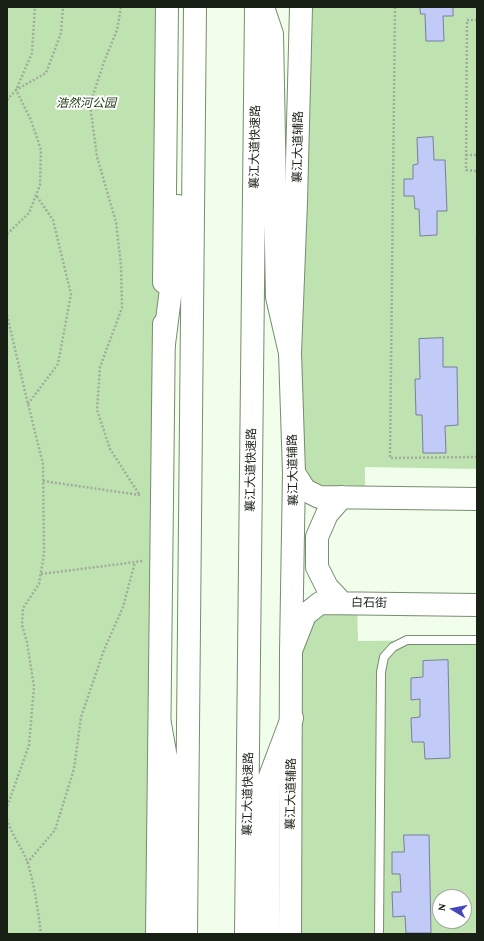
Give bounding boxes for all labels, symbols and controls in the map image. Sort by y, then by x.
park label: 浩然河公园 [56,96,116,110]
street label: 襄江大道快速路 [247,105,263,189]
street label: 襄江大道辅路 [290,111,306,183]
street label: 襄江大道快速路 [243,428,259,512]
street label: 襄江大道辅路 [285,434,301,506]
street label: 白石街 [351,595,387,611]
street label: 襄江大道快速路 [240,752,256,836]
street label: 襄江大道辅路 [283,758,299,830]
north arrow [432,889,472,929]
text: N [435,902,448,912]

